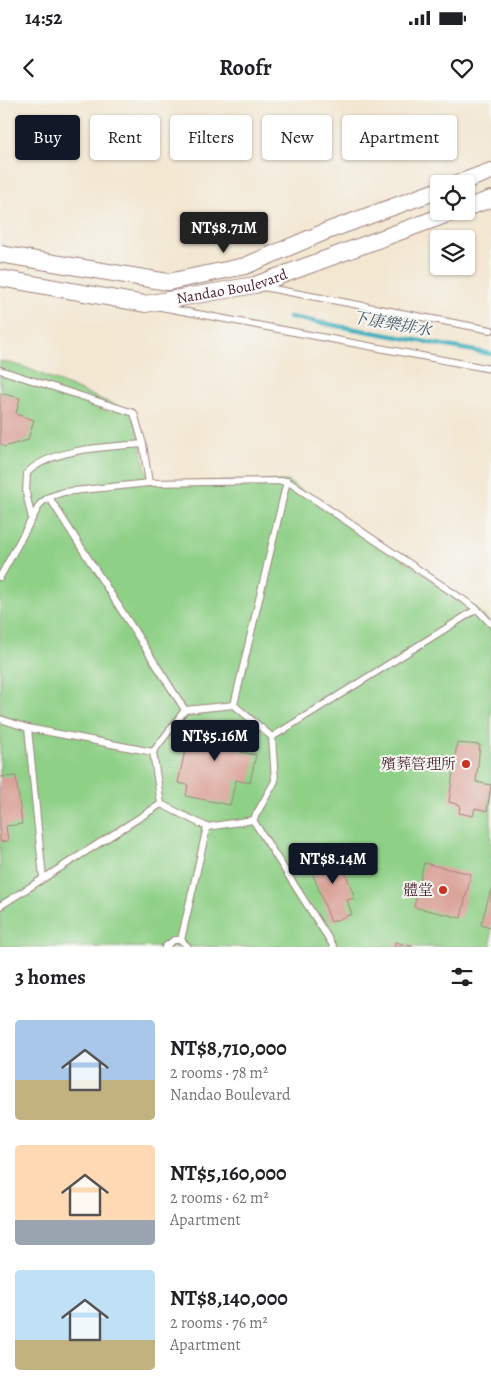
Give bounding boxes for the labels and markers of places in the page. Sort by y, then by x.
pin: NT$8.71M [172,212,276,254]
pin: NT$5.16M [163,720,267,762]
place label: 殯葬管理所 [381,754,456,774]
marker: 殯葬管理所 [460,758,472,770]
pin: NT$8.14M [281,842,385,885]
place label: 體堂 [403,880,433,900]
marker: 體堂 [437,884,449,896]

